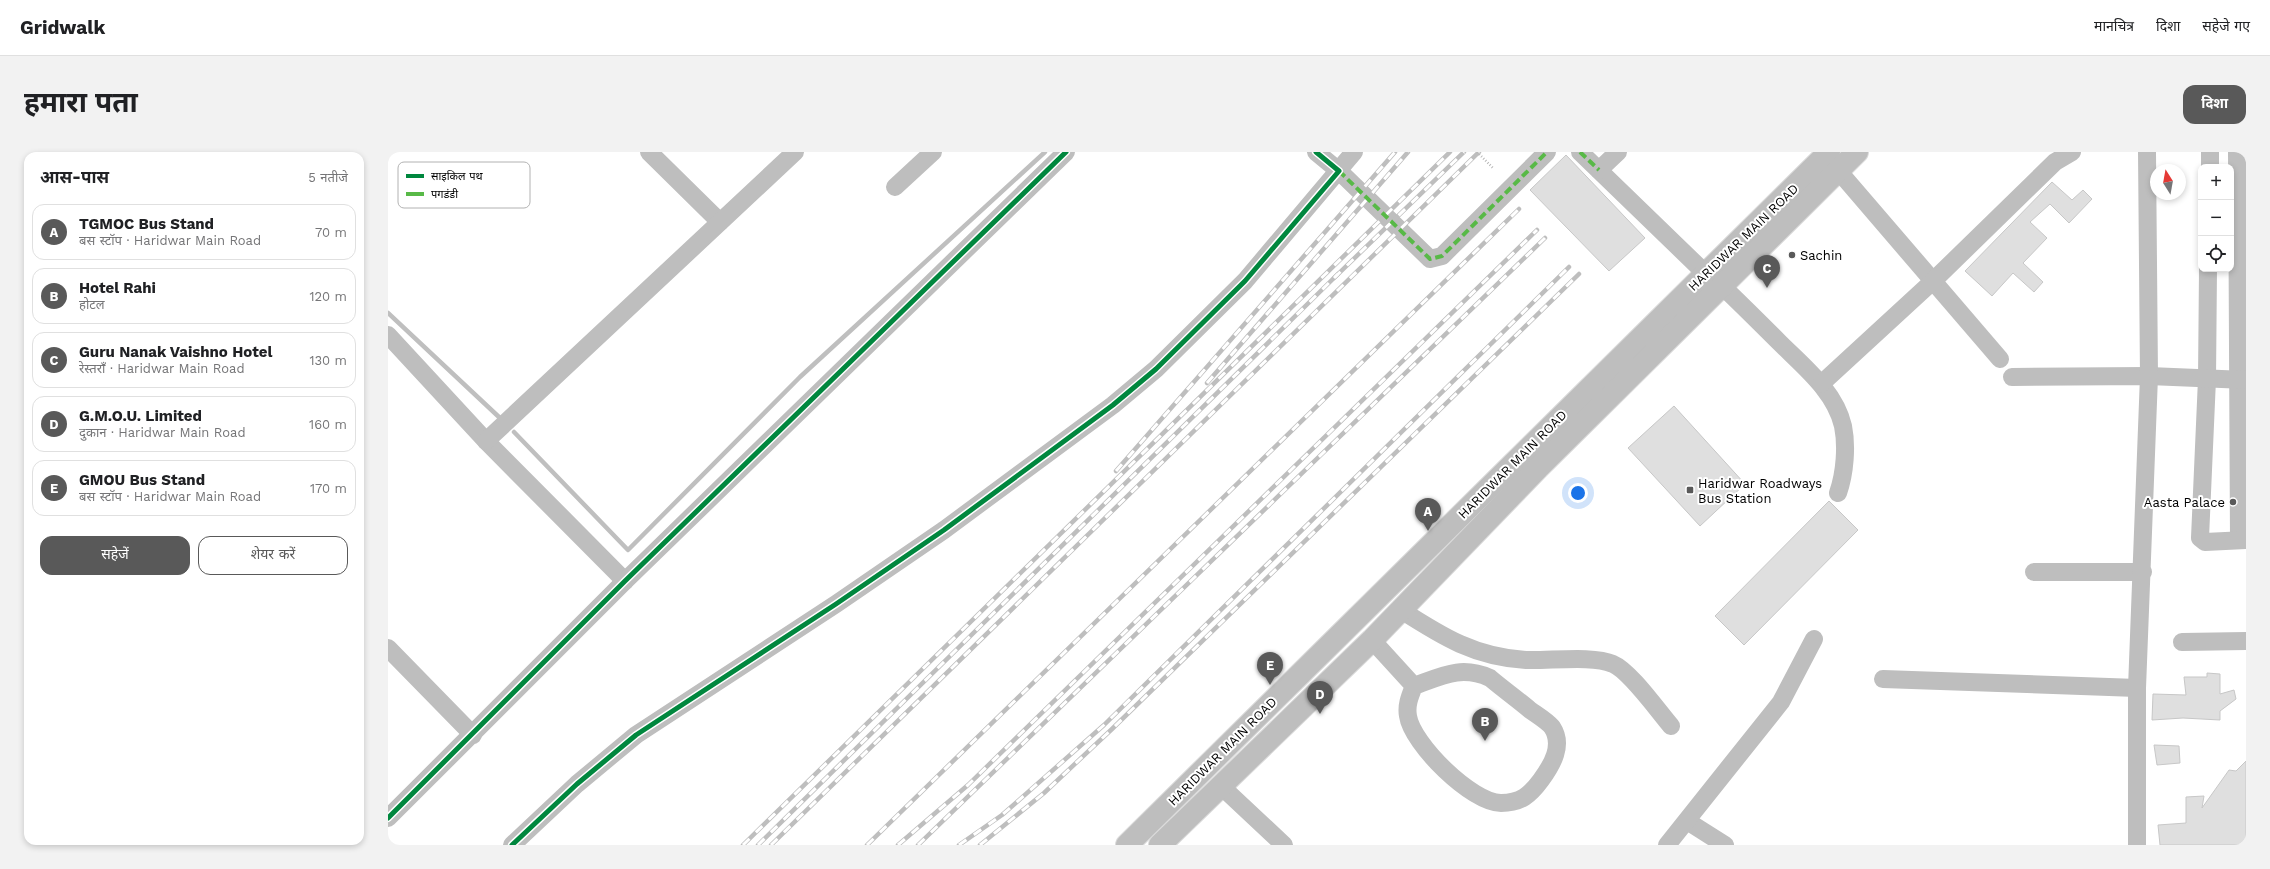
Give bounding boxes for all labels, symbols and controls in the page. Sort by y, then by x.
text: Gridwalk [20,16,105,39]
text: मानचित्र [2094,18,2134,34]
text: दिशा [2156,18,2180,34]
text: सहेजे गए [2202,18,2250,34]
button: दिशा [2183,85,2246,124]
text: हमारा पता [24,86,138,119]
legend [398,162,530,208]
north arrow [2150,164,2186,200]
map controls [2198,164,2234,272]
button: + [2198,164,2234,200]
text: आस-पास [40,167,109,187]
text: 5 नतीजे [308,170,348,185]
text: साइकिल पथ [431,170,483,183]
street label: HARIDWAR MAIN ROAD [1685,181,1801,294]
text: पगडंडी [431,188,458,201]
button: − [2198,200,2234,236]
text: TGMOC Bus Stand [79,215,214,233]
text: A [50,225,58,240]
text: 70 m [315,225,347,240]
text: बस स्टॉप · Haridwar Main Road [79,233,261,248]
button: locate [2198,236,2234,272]
place label: Sachin [1800,248,1842,263]
marker: Sachin [1787,250,1797,260]
pin: C [1754,255,1780,288]
text: Hotel Rahi [79,279,156,297]
text: B [50,289,58,304]
text: 120 m [309,289,347,304]
text: होटल [79,297,105,312]
text: Guru Nanak Vaishno Hotel [79,343,272,361]
text: C [50,353,58,368]
text: 130 m [309,353,347,368]
text: रेस्तराँ · Haridwar Main Road [79,361,245,376]
text: G.M.O.U. Limited [79,407,202,425]
street label: HARIDWAR MAIN ROAD [1455,407,1570,522]
text: D [49,417,59,432]
text: 160 m [309,417,347,432]
text: दुकान · Haridwar Main Road [79,425,246,440]
text: GMOU Bus Stand [79,471,205,489]
place label: Haridwar Roadways Bus Station [1698,476,1822,506]
text: E [50,481,58,496]
text: 170 m [310,481,347,496]
your location [1568,483,1588,503]
marker: Haridwar Roadways Bus Station [1685,485,1695,495]
text: बस स्टॉप · Haridwar Main Road [79,489,261,504]
place label: Aasta Palace [2144,495,2225,510]
marker: Aasta Palace [2228,497,2238,507]
pin: A [1415,498,1441,531]
button: सहेजें [40,536,190,575]
button: शेयर करें [198,536,348,575]
pin: E [1257,652,1283,685]
pin: D [1307,681,1333,714]
street label: HARIDWAR MAIN ROAD [1165,694,1280,809]
pin: B [1472,708,1498,741]

